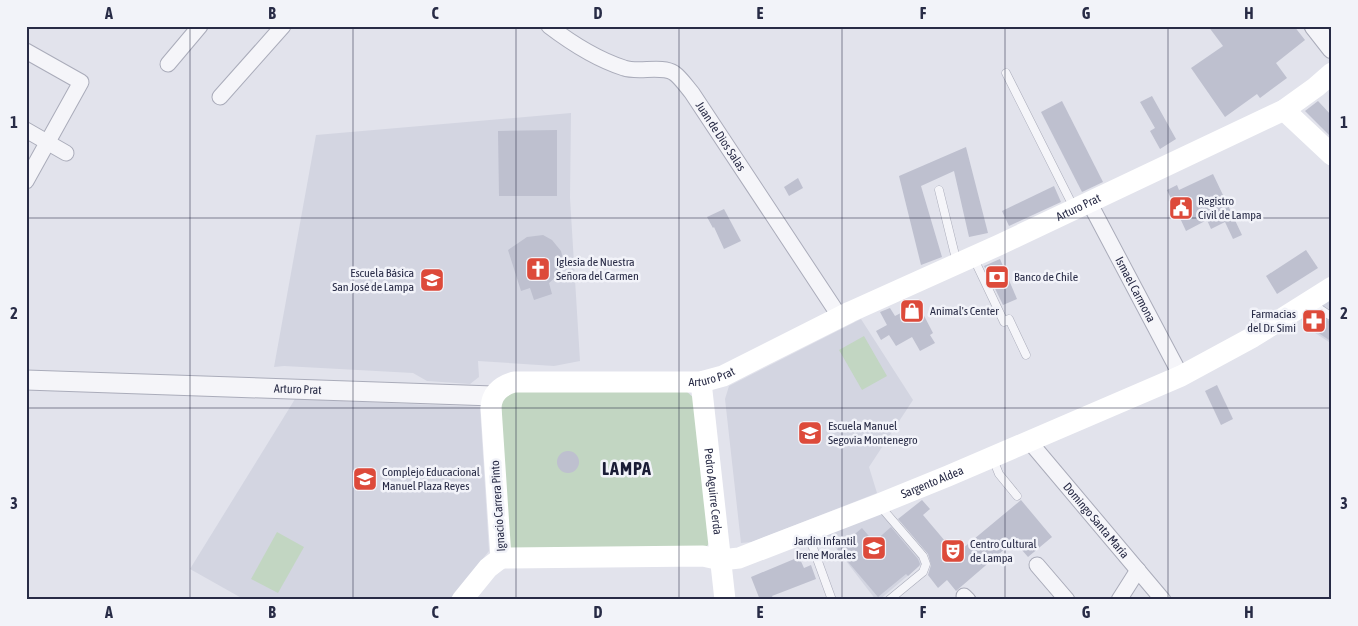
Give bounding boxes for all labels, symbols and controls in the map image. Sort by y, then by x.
text: A [104,4,113,22]
text: B [268,4,276,22]
text: C [431,4,439,22]
text: D [594,4,603,22]
text: E [757,4,764,22]
text: F [920,4,927,22]
text: G [1082,4,1091,22]
text: H [1244,4,1254,22]
street label: Juan de Dios Salas [693,99,749,174]
text: 1 [10,113,18,131]
text: 1 [1340,113,1348,131]
street label: Arturo Prat [1054,191,1103,224]
place label: Registro Civil de Lampa [1198,194,1262,222]
public building icon: Registro Civil de Lampa [1168,195,1194,221]
street label: Ismael Carmona [1112,254,1158,325]
place label: Iglesia de Nuestra Señora del Carmen [556,255,639,283]
church icon: Iglesia de Nuestra Señora del Carmen [525,256,551,282]
bank icon: Banco de Chile [984,264,1010,290]
place label: Escuela Básica San José de Lampa [332,266,414,294]
school or university icon: Escuela Básica San José de Lampa [419,267,445,293]
place label: Banco de Chile [1014,270,1078,284]
shop icon: Animal's Center [899,298,925,324]
text: 2 [10,304,18,322]
place label: Animal's Center [930,304,999,318]
text: 2 [1340,304,1348,322]
place label: Farmacias del Dr. Simi [1247,307,1296,335]
pharmacy icon: Farmacias del Dr. Simi [1301,308,1327,334]
street label: Arturo Prat [688,364,738,389]
street label: Arturo Prat [274,382,322,397]
place label: Escuela Manuel Segovia Montenegro [828,419,918,447]
school or university icon: Escuela Manuel Segovia Montenegro [797,420,823,446]
street label: Pedro Aguirre Cerda [701,447,725,535]
district label: LAMPA [602,458,652,479]
street label: Ignacio Carrera Pinto [488,460,508,552]
street label: Sargento Aldea [899,463,966,501]
place label: Complejo Educacional Manuel Plaza Reyes [382,465,481,493]
school or university icon: Complejo Educacional Manuel Plaza Reyes [352,466,378,492]
street label: Domingo Santa María [1060,480,1132,561]
text: 3 [10,494,18,512]
text: 3 [1340,494,1348,512]
place label: Jardín Infantil Irene Morales [794,534,857,562]
school or university icon: Jardín Infantil Irene Morales [861,535,887,561]
place label: Centro Cultural de Lampa [970,537,1037,565]
theatre icon: Centro Cultural de Lampa [940,538,966,564]
text: A [104,603,113,621]
text: B [268,603,276,621]
text: C [431,603,439,621]
text: D [594,603,603,621]
text: E [757,603,764,621]
text: F [920,603,927,621]
text: G [1082,603,1091,621]
text: H [1244,603,1254,621]

